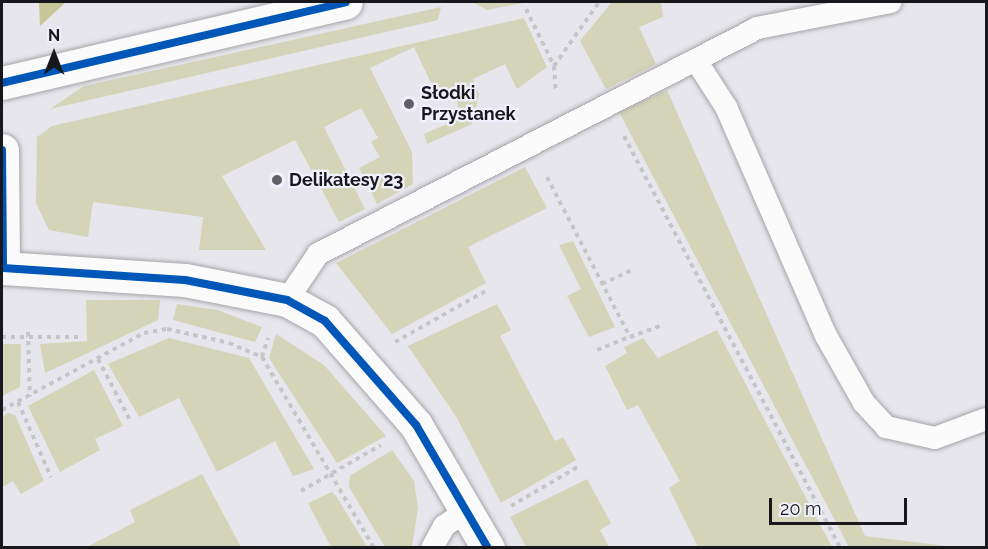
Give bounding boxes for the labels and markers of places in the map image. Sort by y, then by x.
place label: Słodki Przystanek [421,83,516,125]
marker: Słodki Przystanek [402,97,416,111]
place label: Delikatesy 23 [289,169,404,191]
marker: Delikatesy 23 [270,173,284,187]

